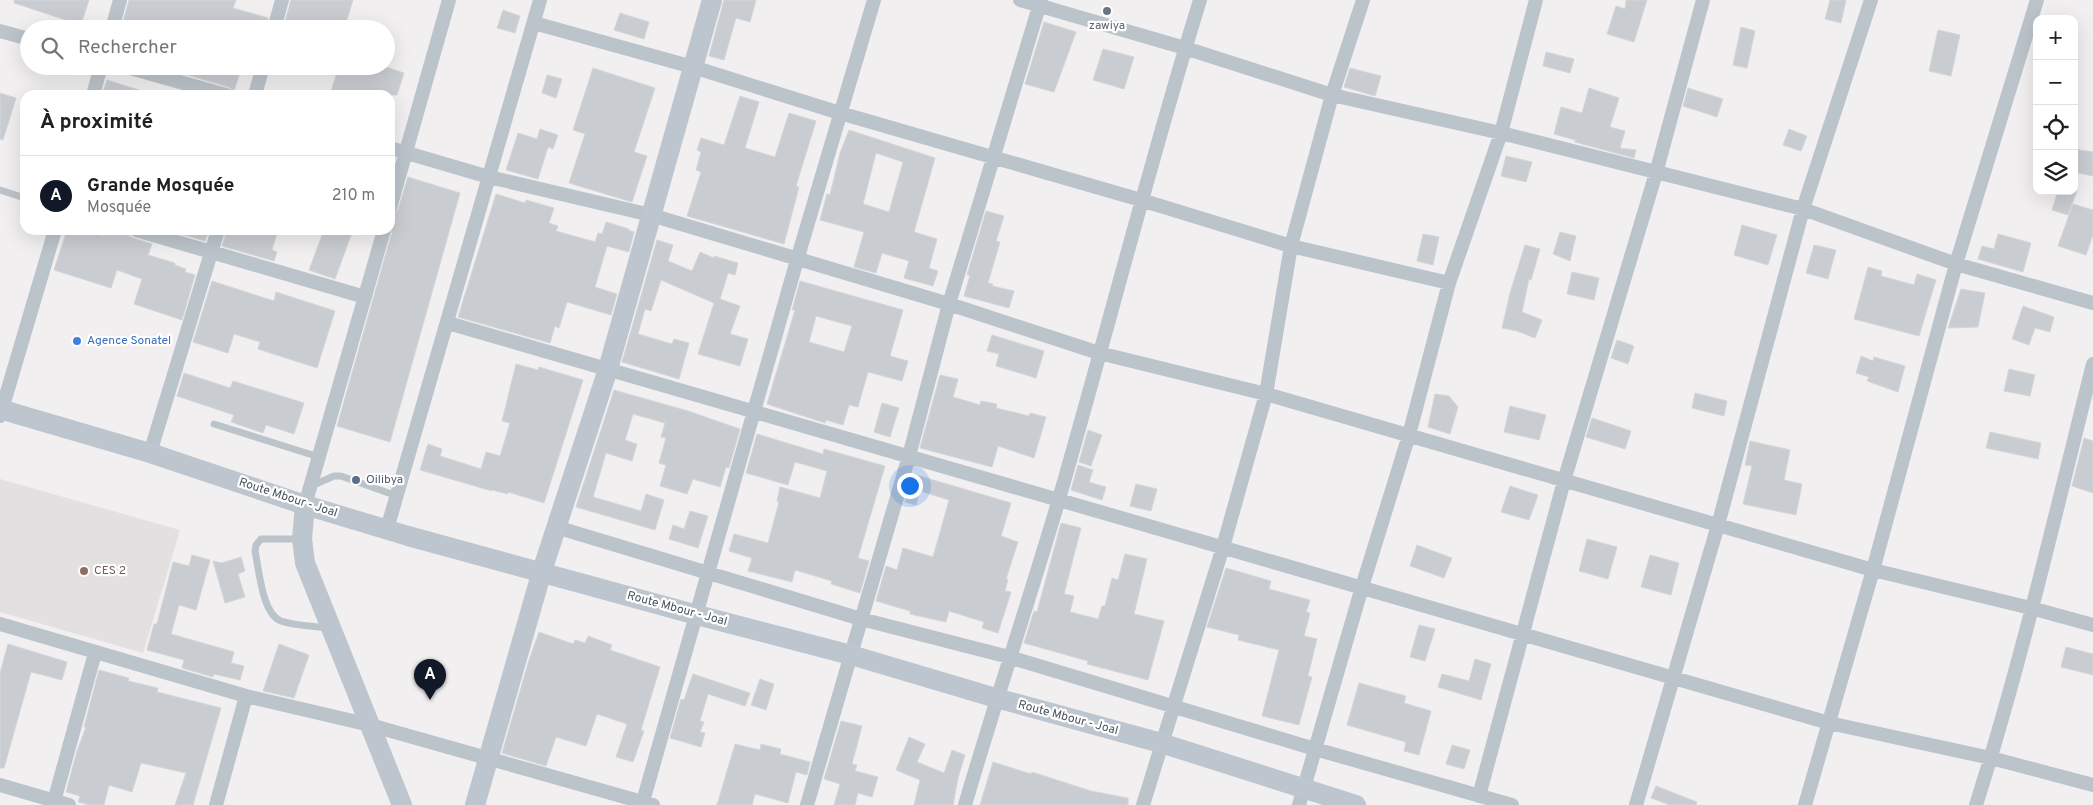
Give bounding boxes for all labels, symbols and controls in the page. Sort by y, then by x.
marker: zawiya [1101,5,1113,17]
map controls [2033,15,2078,195]
button: + [2033,15,2078,60]
place label: zawiya [1089,18,1125,34]
search box [20,20,395,75]
icon: search [38,34,66,62]
text: Rechercher [78,36,177,60]
button: − [2033,60,2078,105]
button: locate [2033,105,2078,150]
text: À proximité [40,109,153,136]
button: layers [2033,150,2078,195]
text: Grande Mosquée [87,174,234,198]
text: A [50,186,62,206]
text: 210 m [332,186,375,206]
text: Mosquée [87,198,151,218]
place label: Agence Sonatel [87,333,171,349]
marker: Agence Sonatel [71,335,83,347]
place label: Oilibya [366,472,403,488]
your location [897,473,923,499]
street label: Route Mbour - Joal [237,474,339,522]
marker: Oilibya [350,474,362,486]
place label: CES 2 [94,563,126,579]
marker: CES 2 [78,565,90,577]
street label: Route Mbour - Joal [625,588,729,630]
pin: A [414,659,446,700]
street label: Route Mbour - Joal [1016,697,1120,739]

